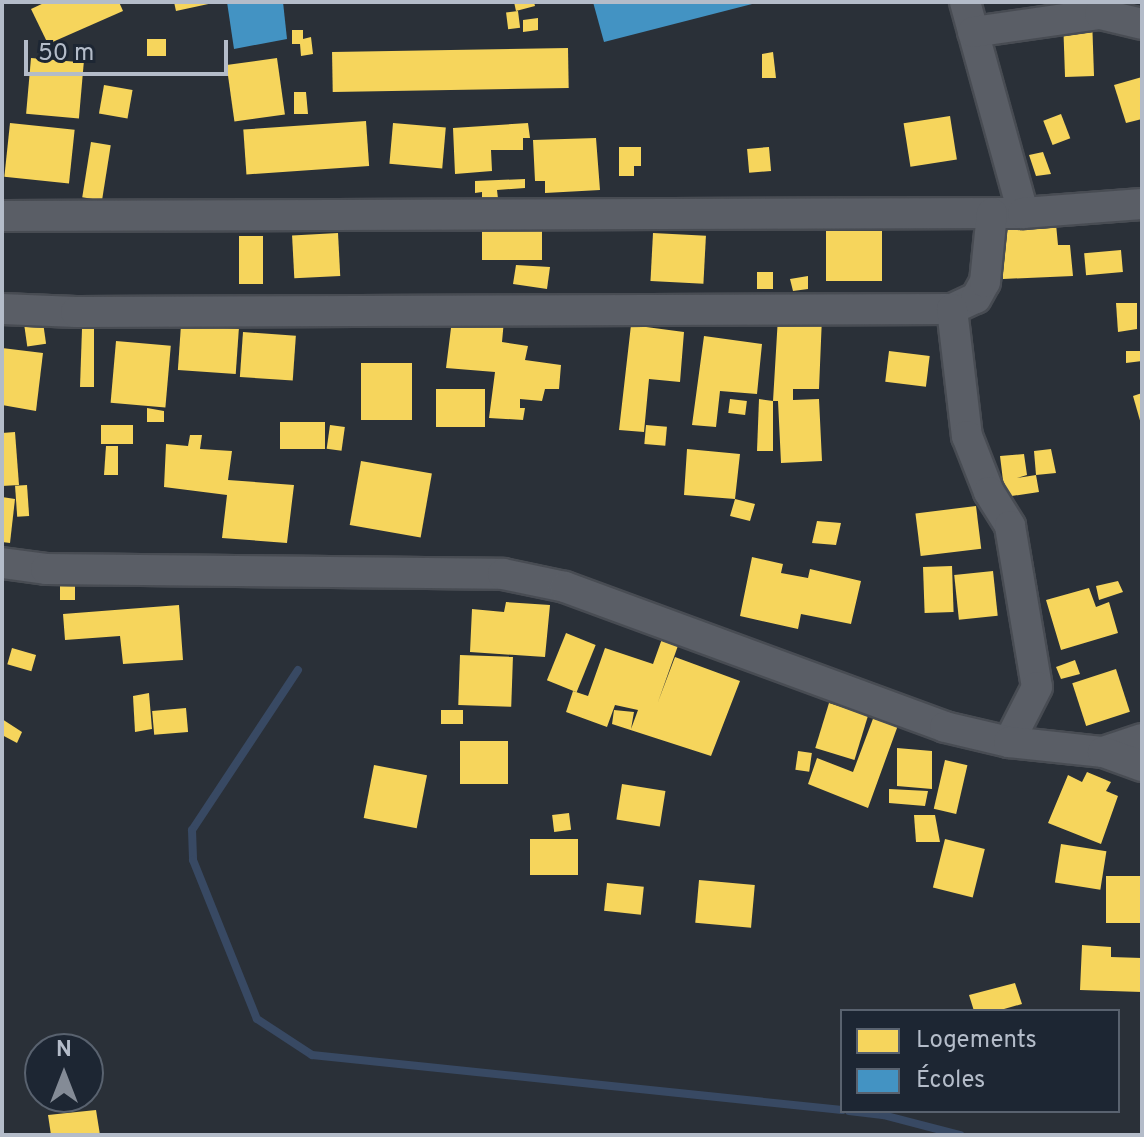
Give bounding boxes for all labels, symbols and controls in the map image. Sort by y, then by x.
scale bar [28,24,232,74]
text: 50 m [38,39,94,69]
legend [840,1009,1120,1113]
text: Logements [916,1026,1037,1056]
north arrow [24,1033,104,1113]
text: N [56,1037,72,1064]
text: Écoles [916,1066,985,1096]

